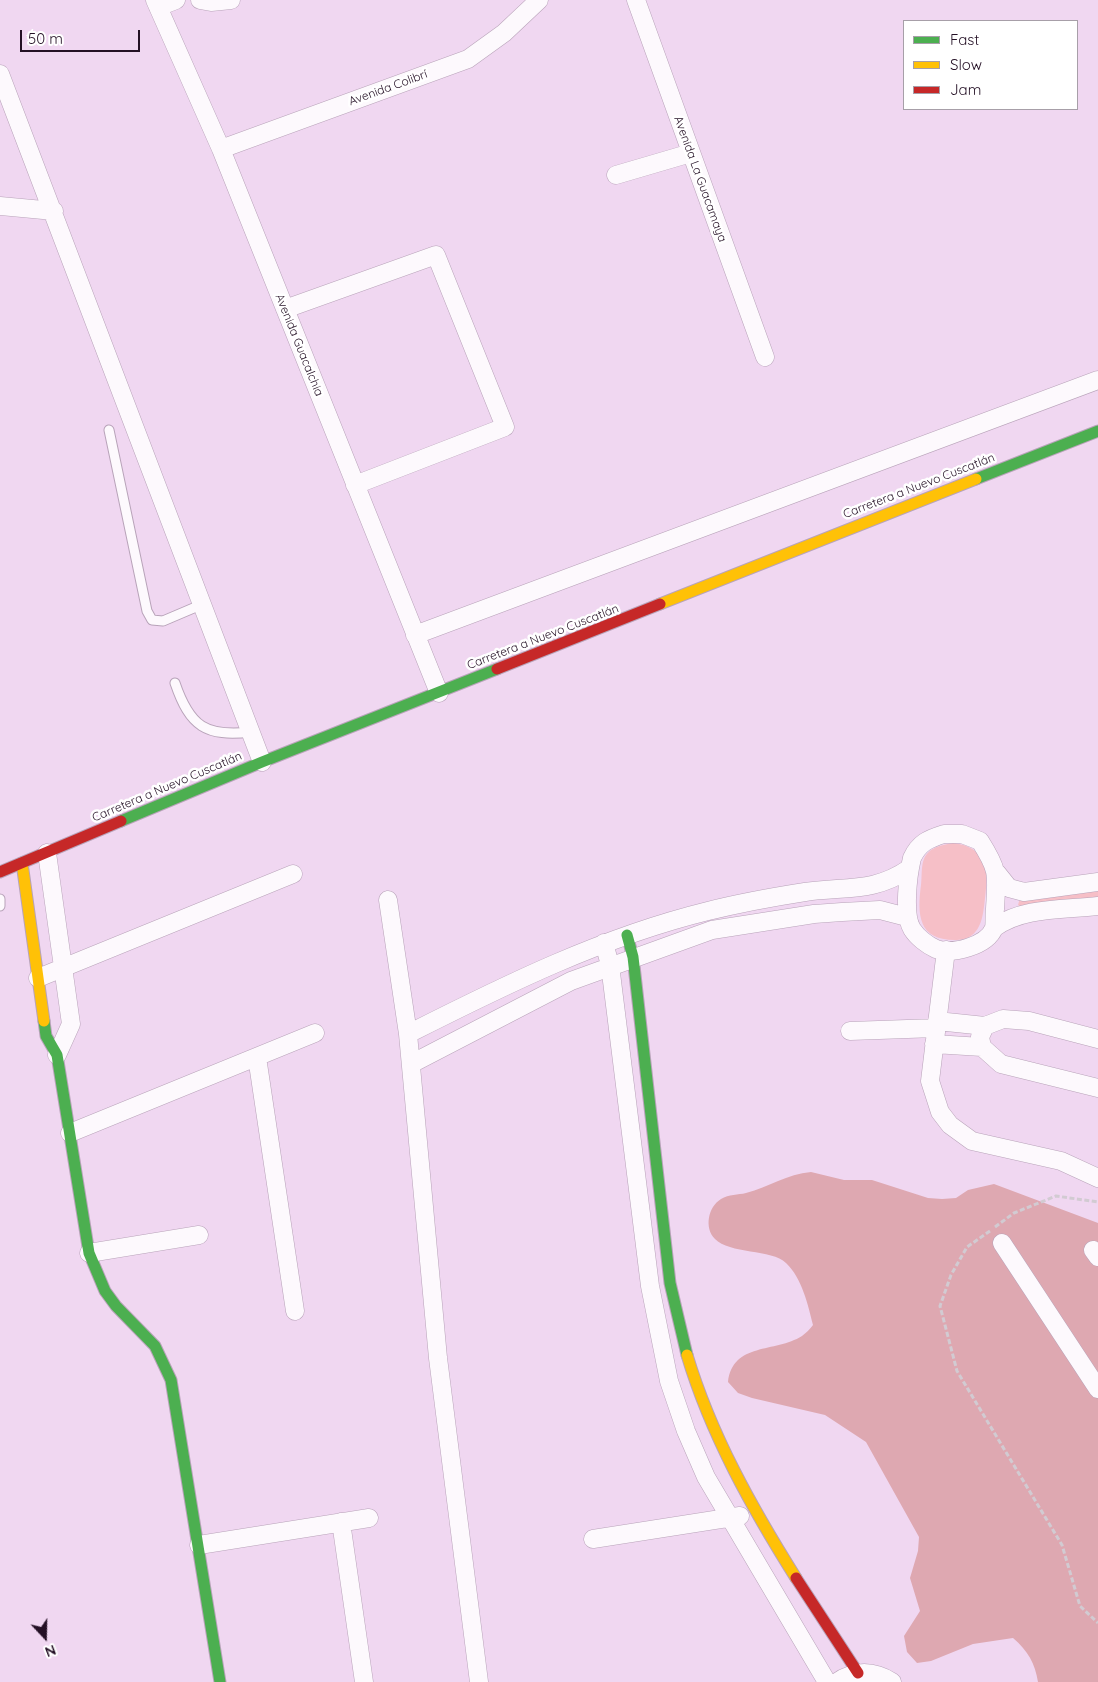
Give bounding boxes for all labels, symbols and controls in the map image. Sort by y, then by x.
scale bar [22,20,142,52]
legend [903,20,1078,110]
text: 50 m [28,29,63,48]
text: Fast [950,30,979,49]
text: Slow [950,55,982,74]
street label: Avenida Colibrí [347,67,429,109]
text: Jam [950,80,981,99]
street label: Avenida La Guacamaya [670,114,730,244]
street label: Avenida Guacalchia [272,292,326,398]
street label: Carretera a Nuevo Cuscatlán [841,450,997,522]
street label: Carretera a Nuevo Cuscatlán [465,601,621,673]
street label: Carretera a Nuevo Cuscatlán [90,749,244,825]
north arrow [20,1612,70,1662]
text: N [42,1641,58,1661]

